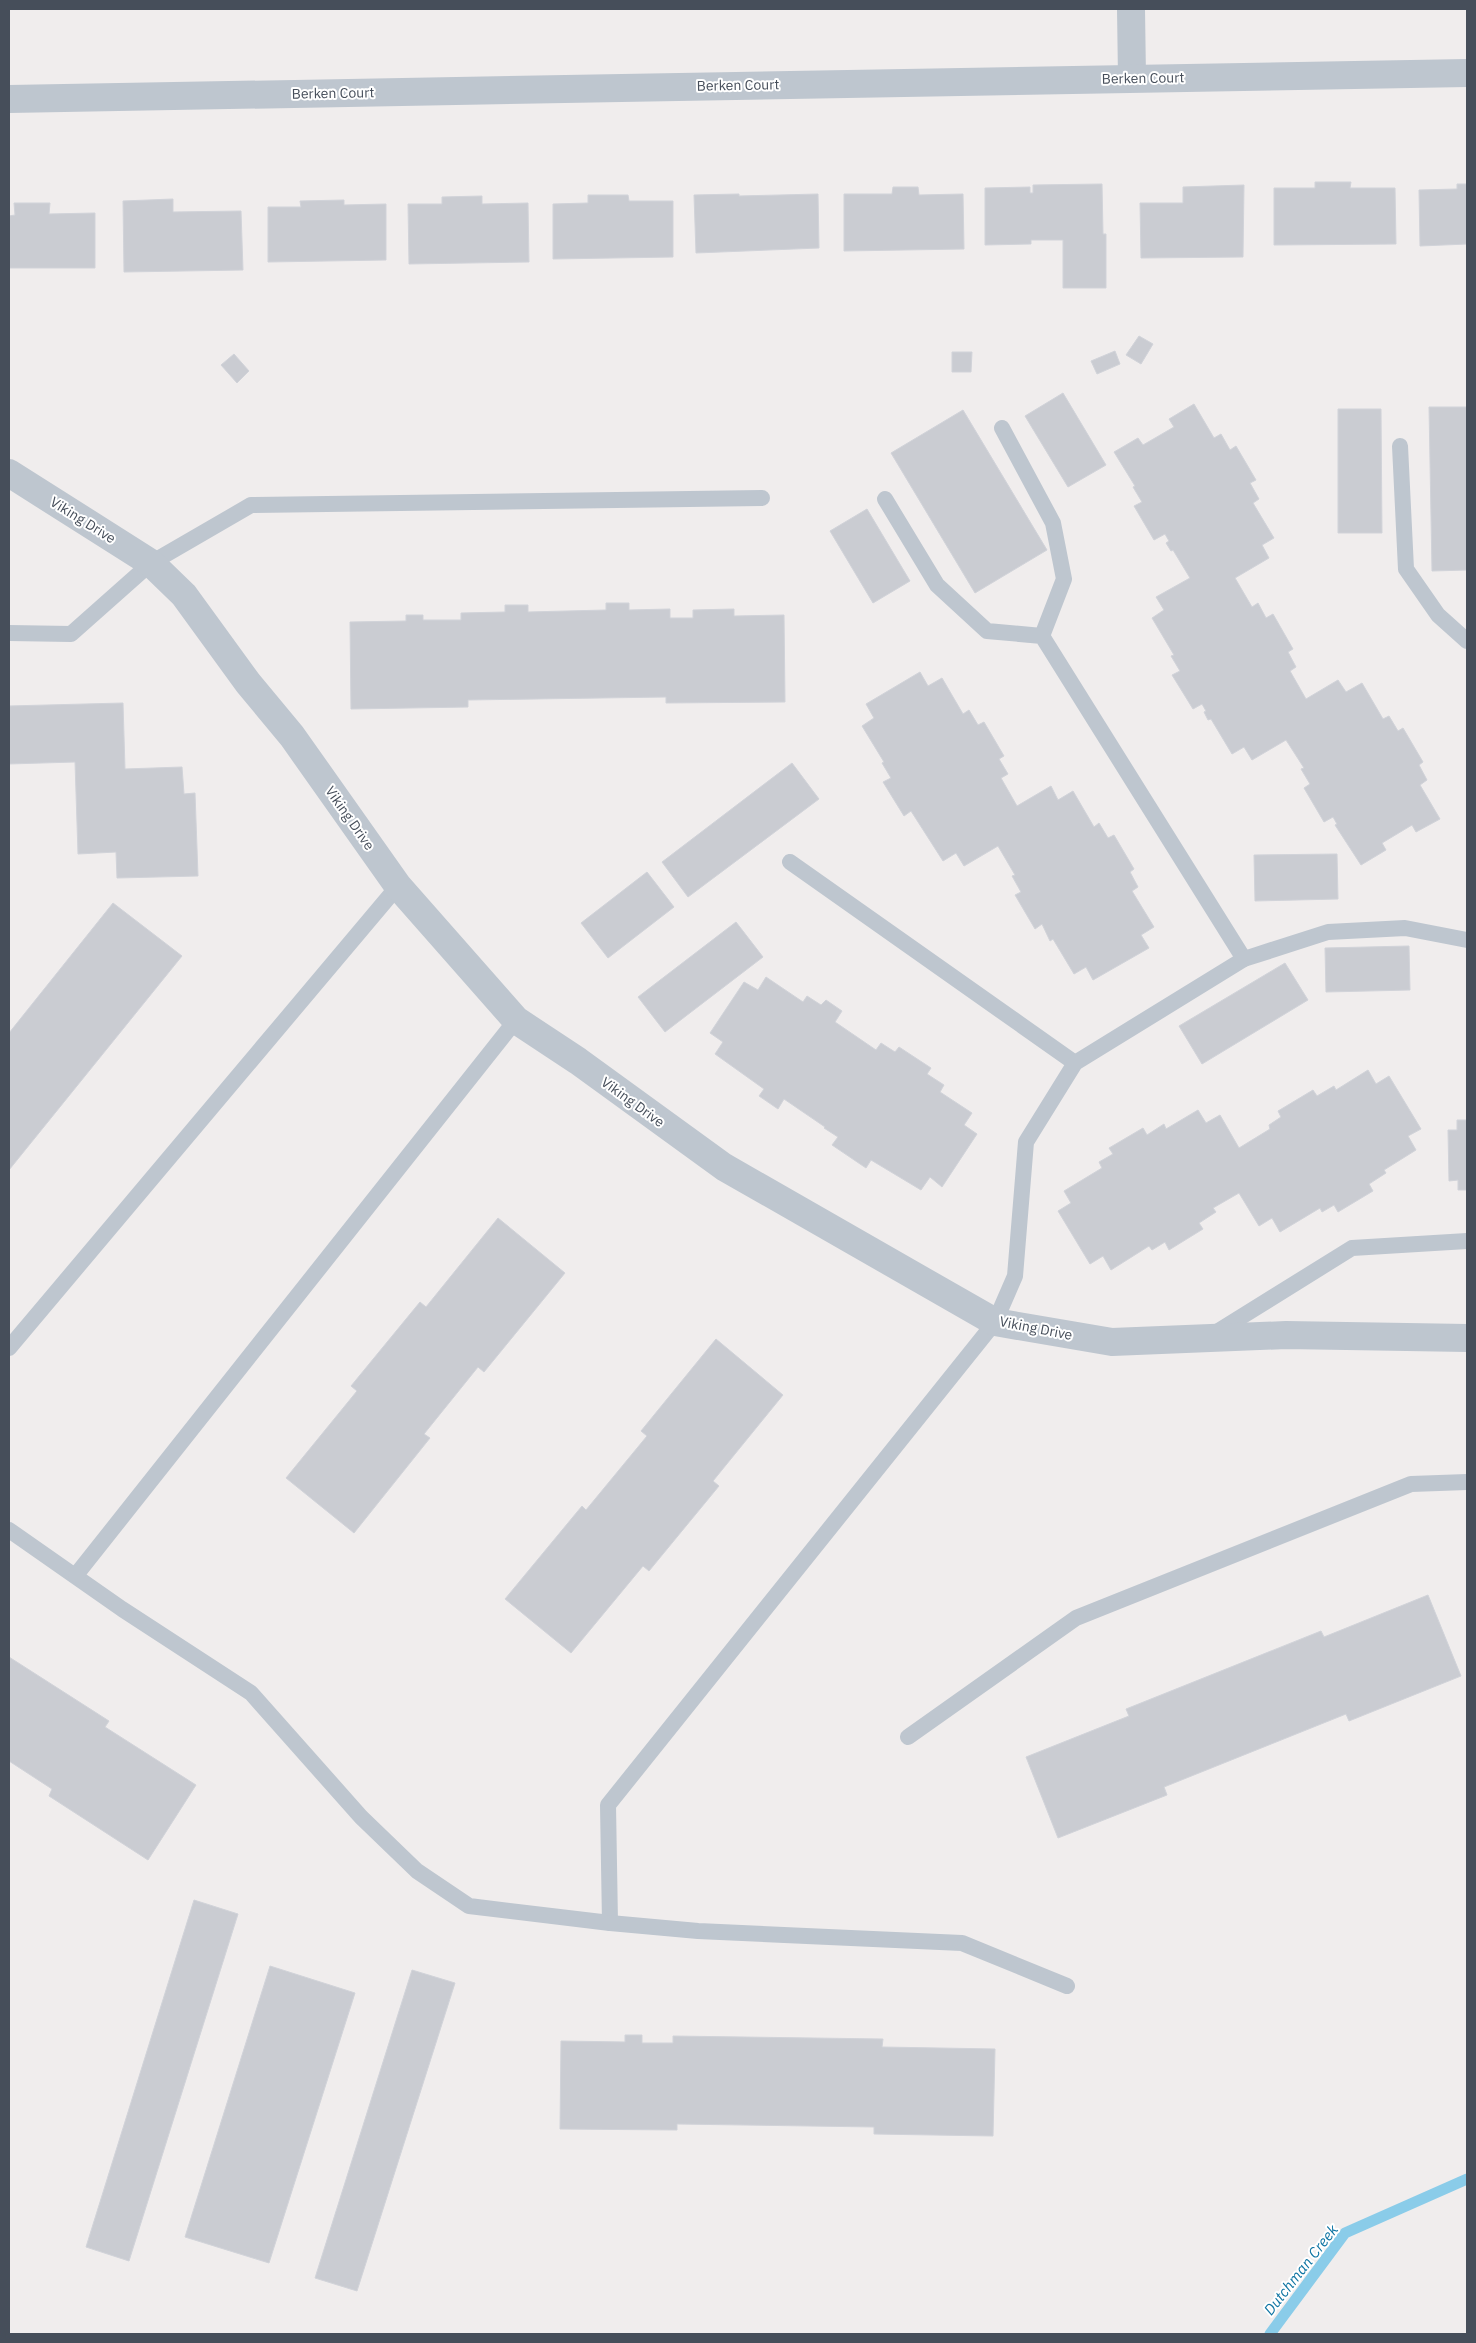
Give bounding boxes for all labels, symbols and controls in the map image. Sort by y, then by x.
street label: Berken Court [1102,68,1185,88]
street label: Berken Court [697,75,780,95]
street label: Berken Court [292,83,375,103]
street label: Viking Drive [47,493,119,547]
street label: Viking Drive [321,783,379,854]
street label: Viking Drive [598,1073,668,1131]
street label: Viking Drive [998,1312,1074,1344]
water label: Dutchman Creek [1259,2220,1342,2319]

